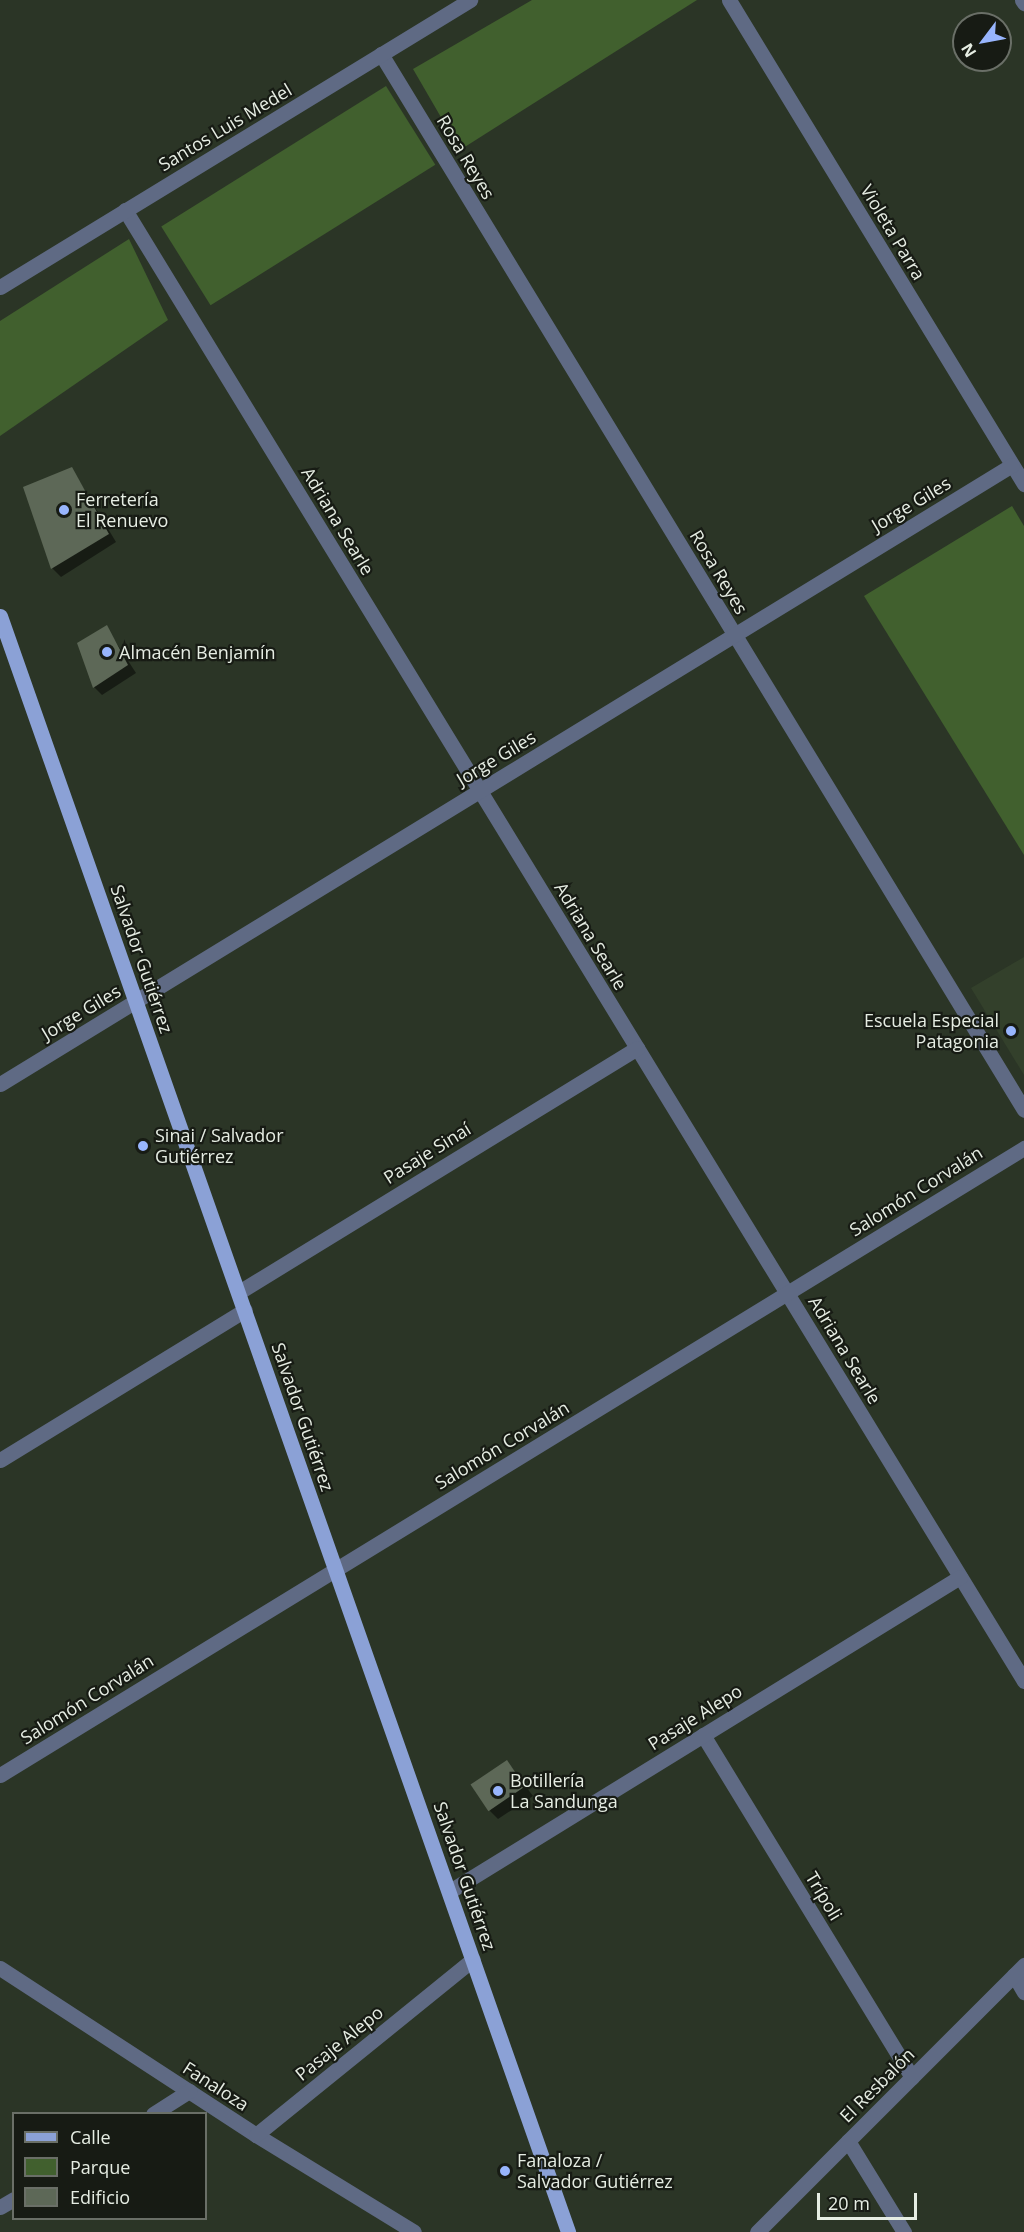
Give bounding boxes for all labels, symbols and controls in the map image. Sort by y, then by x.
north arrow [952,12,1012,72]
text: N [956,39,981,62]
street label: Santos Luis Medel [154,79,296,175]
street label: Rosa Reyes [433,111,499,203]
street label: Violeta Parra [856,180,930,284]
street label: Adriana Searle [297,463,379,579]
street label: Jorge Giles [868,472,954,536]
place label: Ferretería El Renuevo [76,489,168,532]
marker: Ferretería El Renuevo [57,503,71,517]
street label: Rosa Reyes [686,526,752,618]
place label: Almacén Benjamín [119,641,276,663]
marker: Almacén Benjamín [100,645,114,659]
street label: Jorge Giles [453,726,539,790]
street label: Adriana Searle [550,878,632,994]
street label: Salvador Gutiérrez [106,882,178,1036]
street label: Jorge Giles [38,980,124,1044]
place label: Escuela Especial Patagonia [864,1010,999,1052]
marker: Escuela Especial Patagonia [1004,1024,1018,1038]
street label: Pasaje Sinaí [379,1118,475,1188]
place label: Sinai / Salvador Gutiérrez [155,1125,284,1168]
marker: Sinai / Salvador Gutiérrez [136,1139,150,1153]
street label: Salomón Corvalán [846,1141,986,1241]
street label: Adriana Searle [804,1292,886,1408]
street label: Salvador Gutiérrez [267,1340,339,1494]
street label: Salomón Corvalán [431,1396,573,1494]
street label: Salomón Corvalán [17,1649,157,1749]
street label: Pasaje Alepo [644,1680,746,1754]
place label: Botillería La Sandunga [510,1770,618,1812]
marker: Botillería La Sandunga [491,1784,505,1798]
street label: Salvador Gutiérrez [429,1799,501,1953]
street label: Trípoli [801,1868,847,1924]
street label: Pasaje Alepo [291,2001,387,2085]
street label: El Resbalón [835,2043,919,2127]
street label: Fanaloza [179,2057,253,2115]
legend [12,2112,207,2220]
text: Calle [70,2125,111,2149]
place label: Fanaloza / Salvador Gutiérrez [517,2150,673,2192]
text: Parque [70,2155,130,2179]
marker: Fanaloza / Salvador Gutiérrez [498,2164,512,2178]
scale bar [820,2181,920,2219]
text: Edificio [70,2185,130,2209]
text: 20 m [828,2191,870,2215]

